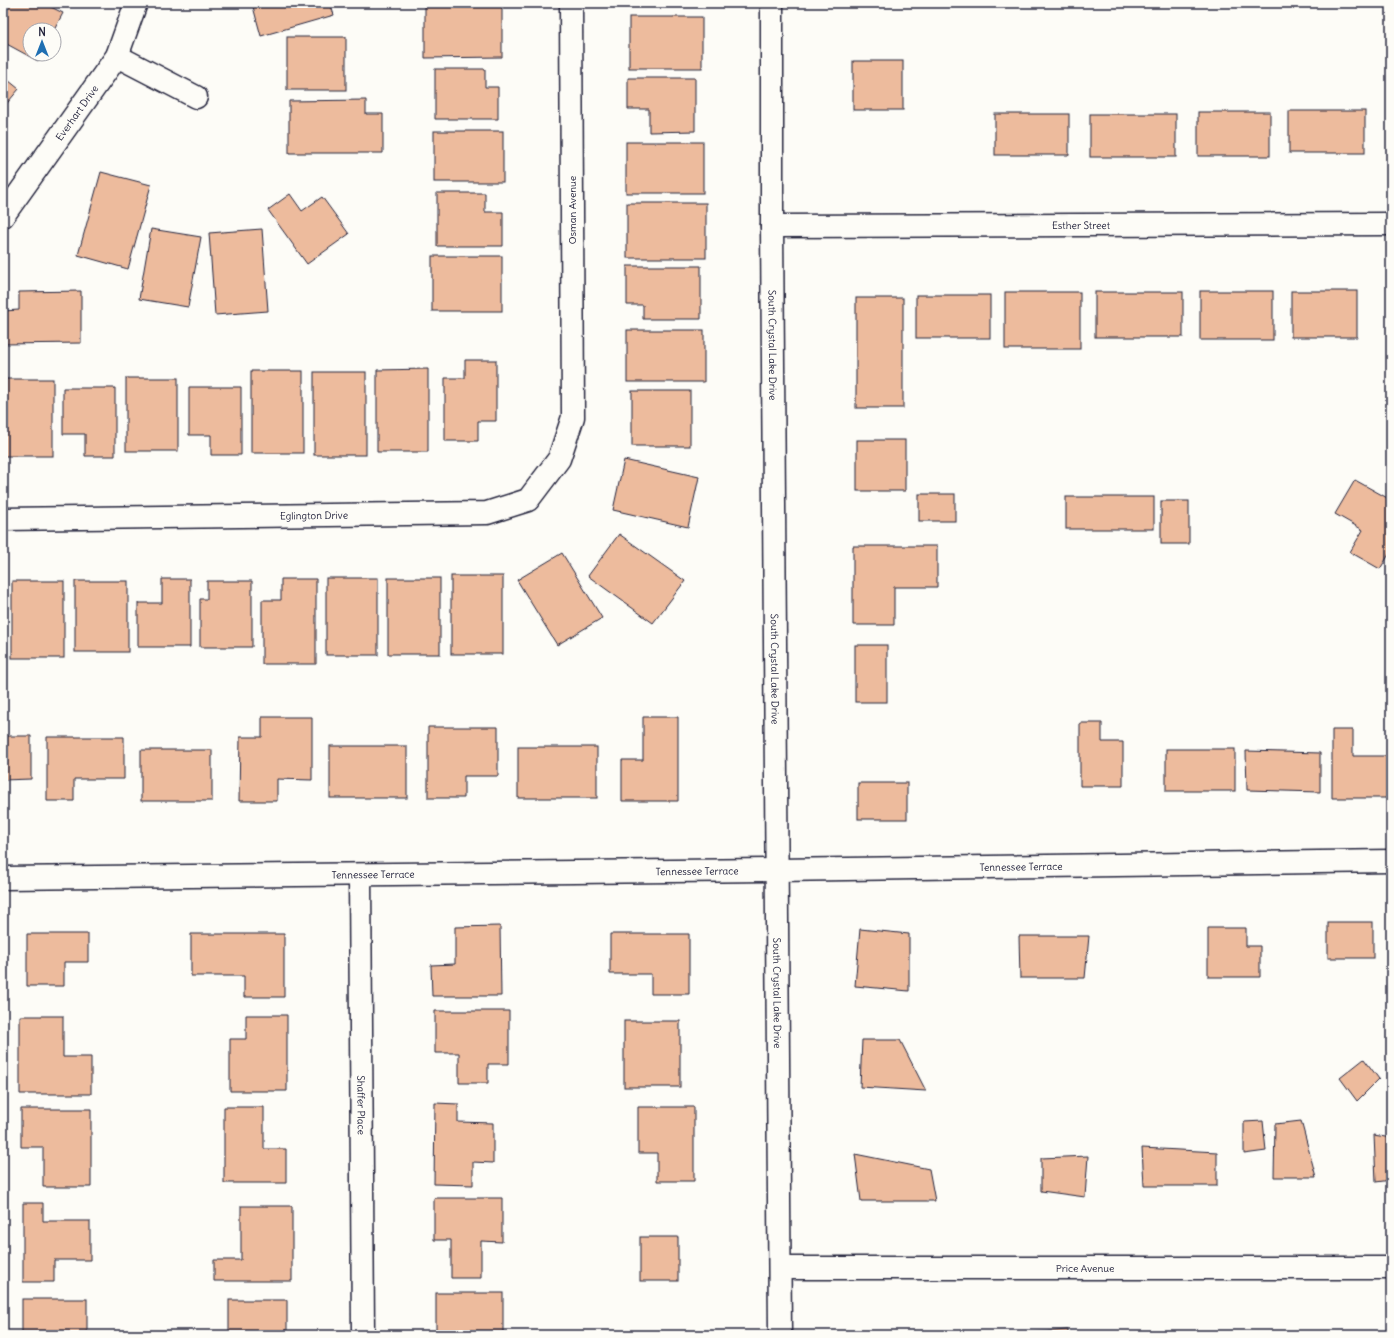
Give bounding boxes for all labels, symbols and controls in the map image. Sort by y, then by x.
north arrow [22,22,62,62]
text: N [38,25,46,39]
street label: Everhart Drive [53,83,101,143]
street label: Osman Avenue [566,176,579,244]
street label: Esther Street [1052,219,1111,232]
street label: South Crystal Lake Drive [765,290,779,400]
street label: Eglington Drive [280,509,348,523]
street label: South Crystal Lake Drive [768,614,782,724]
street label: Tennessee Terrace [979,860,1063,874]
street label: Tennessee Terrace [655,864,739,878]
street label: Tennessee Terrace [331,868,415,882]
street label: South Crystal Lake Drive [770,938,784,1048]
street label: Shaffer Place [354,1075,368,1135]
street label: Price Avenue [1056,1262,1114,1275]

